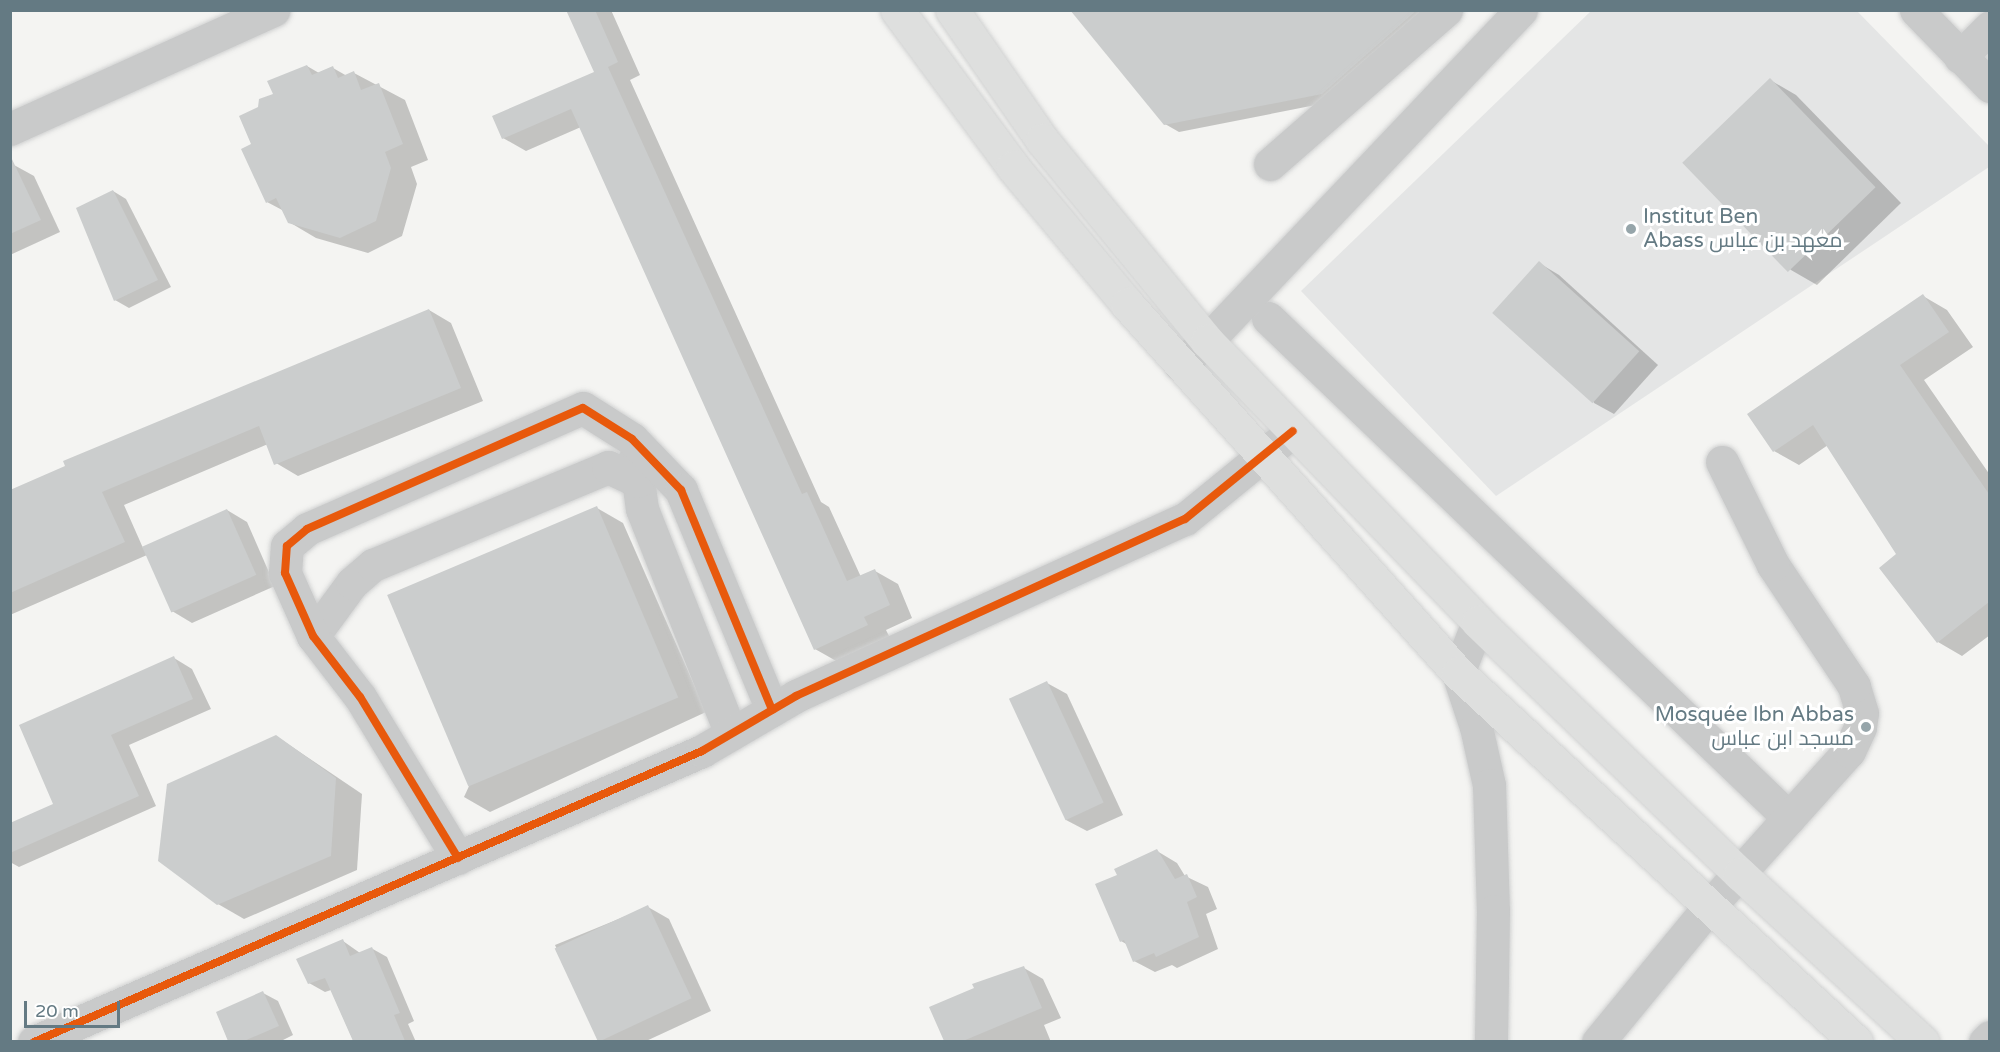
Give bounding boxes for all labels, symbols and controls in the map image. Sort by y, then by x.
place label: Institut Ben Abass معهد بن عباس [1643,204,1843,254]
marker: Institut Ben Abass معهد بن عباس [1624,222,1638,236]
place label: Mosquée Ibn Abbas مسجد ابن عباس [1655,702,1854,752]
marker: Mosquée Ibn Abbas مسجد ابن عباس [1859,720,1873,734]
scale bar [27,989,123,1027]
text: 20 m [35,1000,79,1022]

